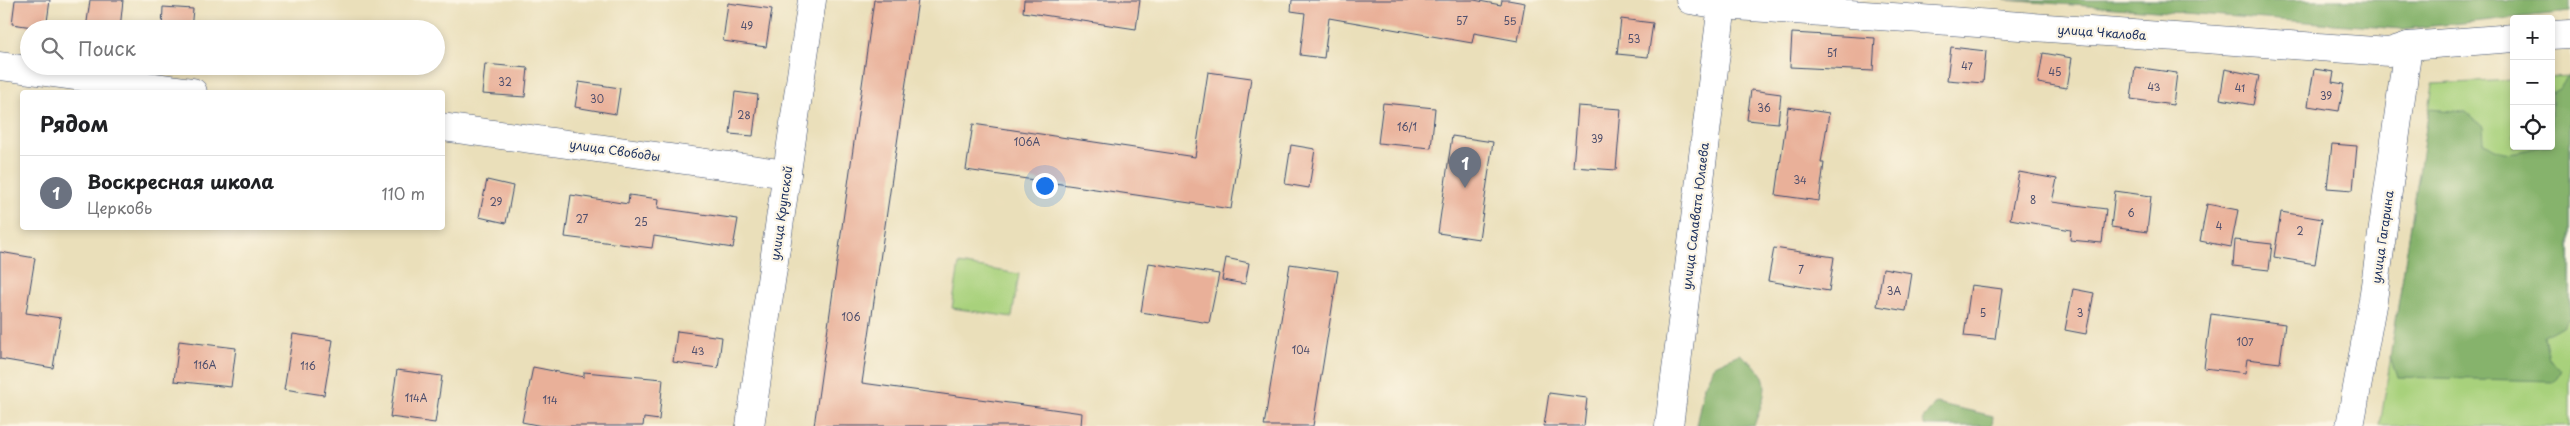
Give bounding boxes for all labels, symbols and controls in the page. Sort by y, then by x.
house number: 57 [1456,13,1468,28]
house number: 55 [1504,13,1517,28]
map controls [2510,15,2555,150]
button: + [2510,15,2555,60]
house number: 49 [741,18,753,33]
search box [20,20,445,75]
street label: улица Чкалова [2057,20,2148,44]
house number: 53 [1628,31,1640,46]
icon: search [38,34,66,62]
text: Поиск [78,34,136,62]
house number: 51 [1827,45,1837,60]
house number: 47 [1961,58,1974,73]
button: − [2510,60,2555,105]
house number: 45 [2049,64,2061,79]
house number: 32 [498,74,512,89]
house number: 43 [2148,79,2161,94]
house number: 41 [2235,80,2245,95]
house number: 39 [2320,88,2332,103]
house number: 30 [590,91,604,106]
house number: 36 [1757,100,1771,115]
button: locate [2510,105,2555,150]
text: Рядом [40,107,108,139]
house number: 28 [737,107,751,122]
house number: 16/1 [1397,119,1417,134]
house number: 39 [1591,131,1603,146]
house number: 106А [1014,134,1041,149]
street label: улица Свободы [568,135,662,165]
street label: улица Салавата Юлаева [1677,141,1713,291]
pin: 1 [1449,147,1481,188]
street label: улица Крупской [765,164,797,262]
text: Воскресная школа [87,167,274,195]
house number: 34 [1793,172,1807,187]
your location [1032,173,1058,199]
text: 1 [52,181,60,205]
text: 110 m [382,181,425,205]
street label: улица Гагарина [2367,189,2397,285]
house number: 8 [2030,192,2036,207]
house number: 29 [490,194,503,209]
text: Церковь [87,195,152,219]
house number: 6 [2127,205,2135,220]
house number: 27 [576,211,589,226]
house number: 25 [634,214,648,229]
house number: 4 [2216,218,2223,233]
house number: 2 [2296,223,2304,238]
house number: 7 [1798,262,1804,277]
house number: 3А [1887,283,1901,298]
house number: 5 [1980,305,1986,320]
house number: 3 [2077,305,2083,320]
house number: 106 [842,309,860,324]
house number: 107 [2236,334,2254,349]
house number: 104 [1292,342,1311,357]
house number: 43 [692,343,705,358]
house number: 116А [193,357,217,372]
house number: 116 [300,358,316,373]
house number: 114А [405,390,428,405]
house number: 114 [543,392,558,407]

